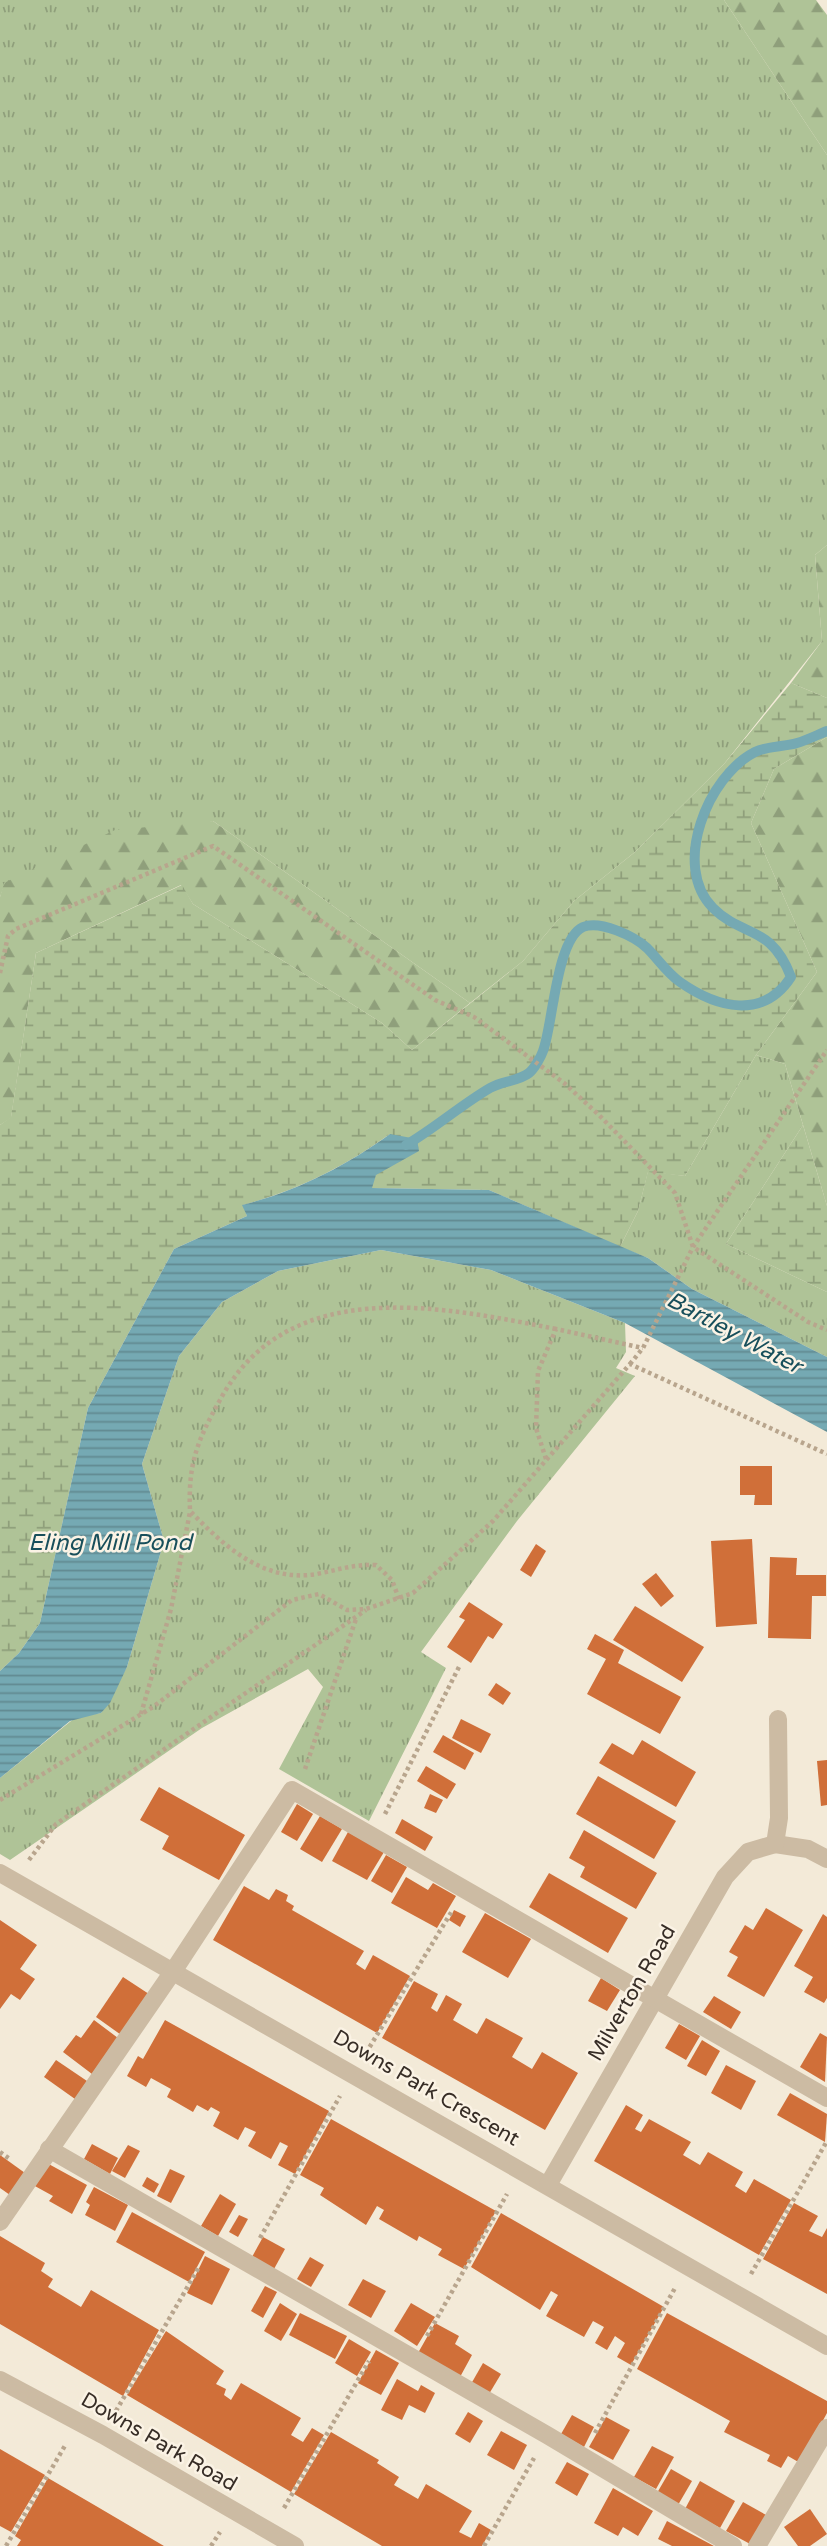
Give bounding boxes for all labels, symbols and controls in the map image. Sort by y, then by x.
water label: Bartley Water [662,1286,809,1382]
water label: Eling Mill Pond [28,1529,194,1557]
street label: Milverton Road [583,1920,681,2066]
street label: Downs Park Crescent [328,2024,524,2152]
street label: Downs Park Road [77,2387,241,2497]

